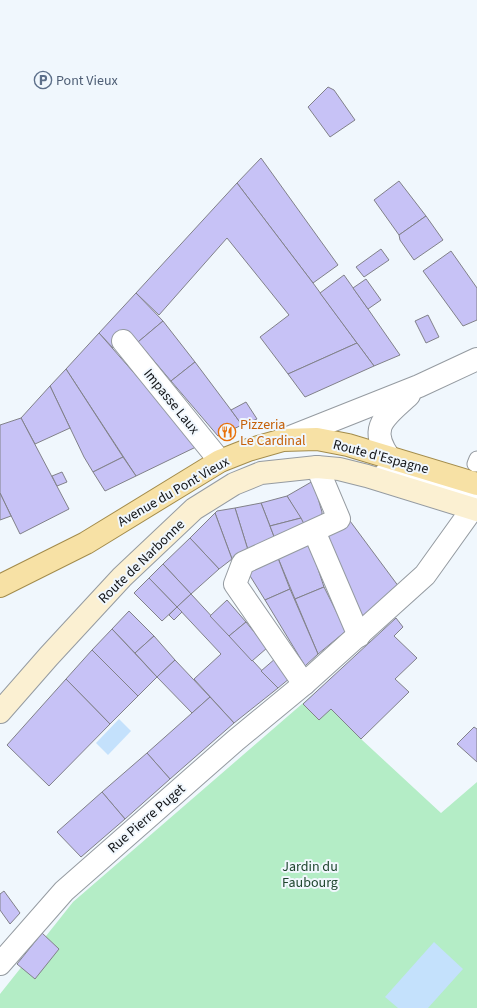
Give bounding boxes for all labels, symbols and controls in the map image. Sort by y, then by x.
parking icon: Pont Vieux [33,70,53,90]
place label: Pont Vieux [56,71,119,91]
street label: Impasse Laux [139,365,204,439]
place label: Pizzeria Le Cardinal [240,415,306,451]
restaurant icon: Pizzeria Le Cardinal [217,422,237,442]
street label: Route d'Espagne [331,435,431,479]
street label: Avenue du Pont Vieux [114,451,234,532]
street label: Route de Narbonne [94,515,189,608]
street label: Rue Pierre Puget [104,779,190,858]
park label: Jardin du Faubourg [282,857,338,893]

